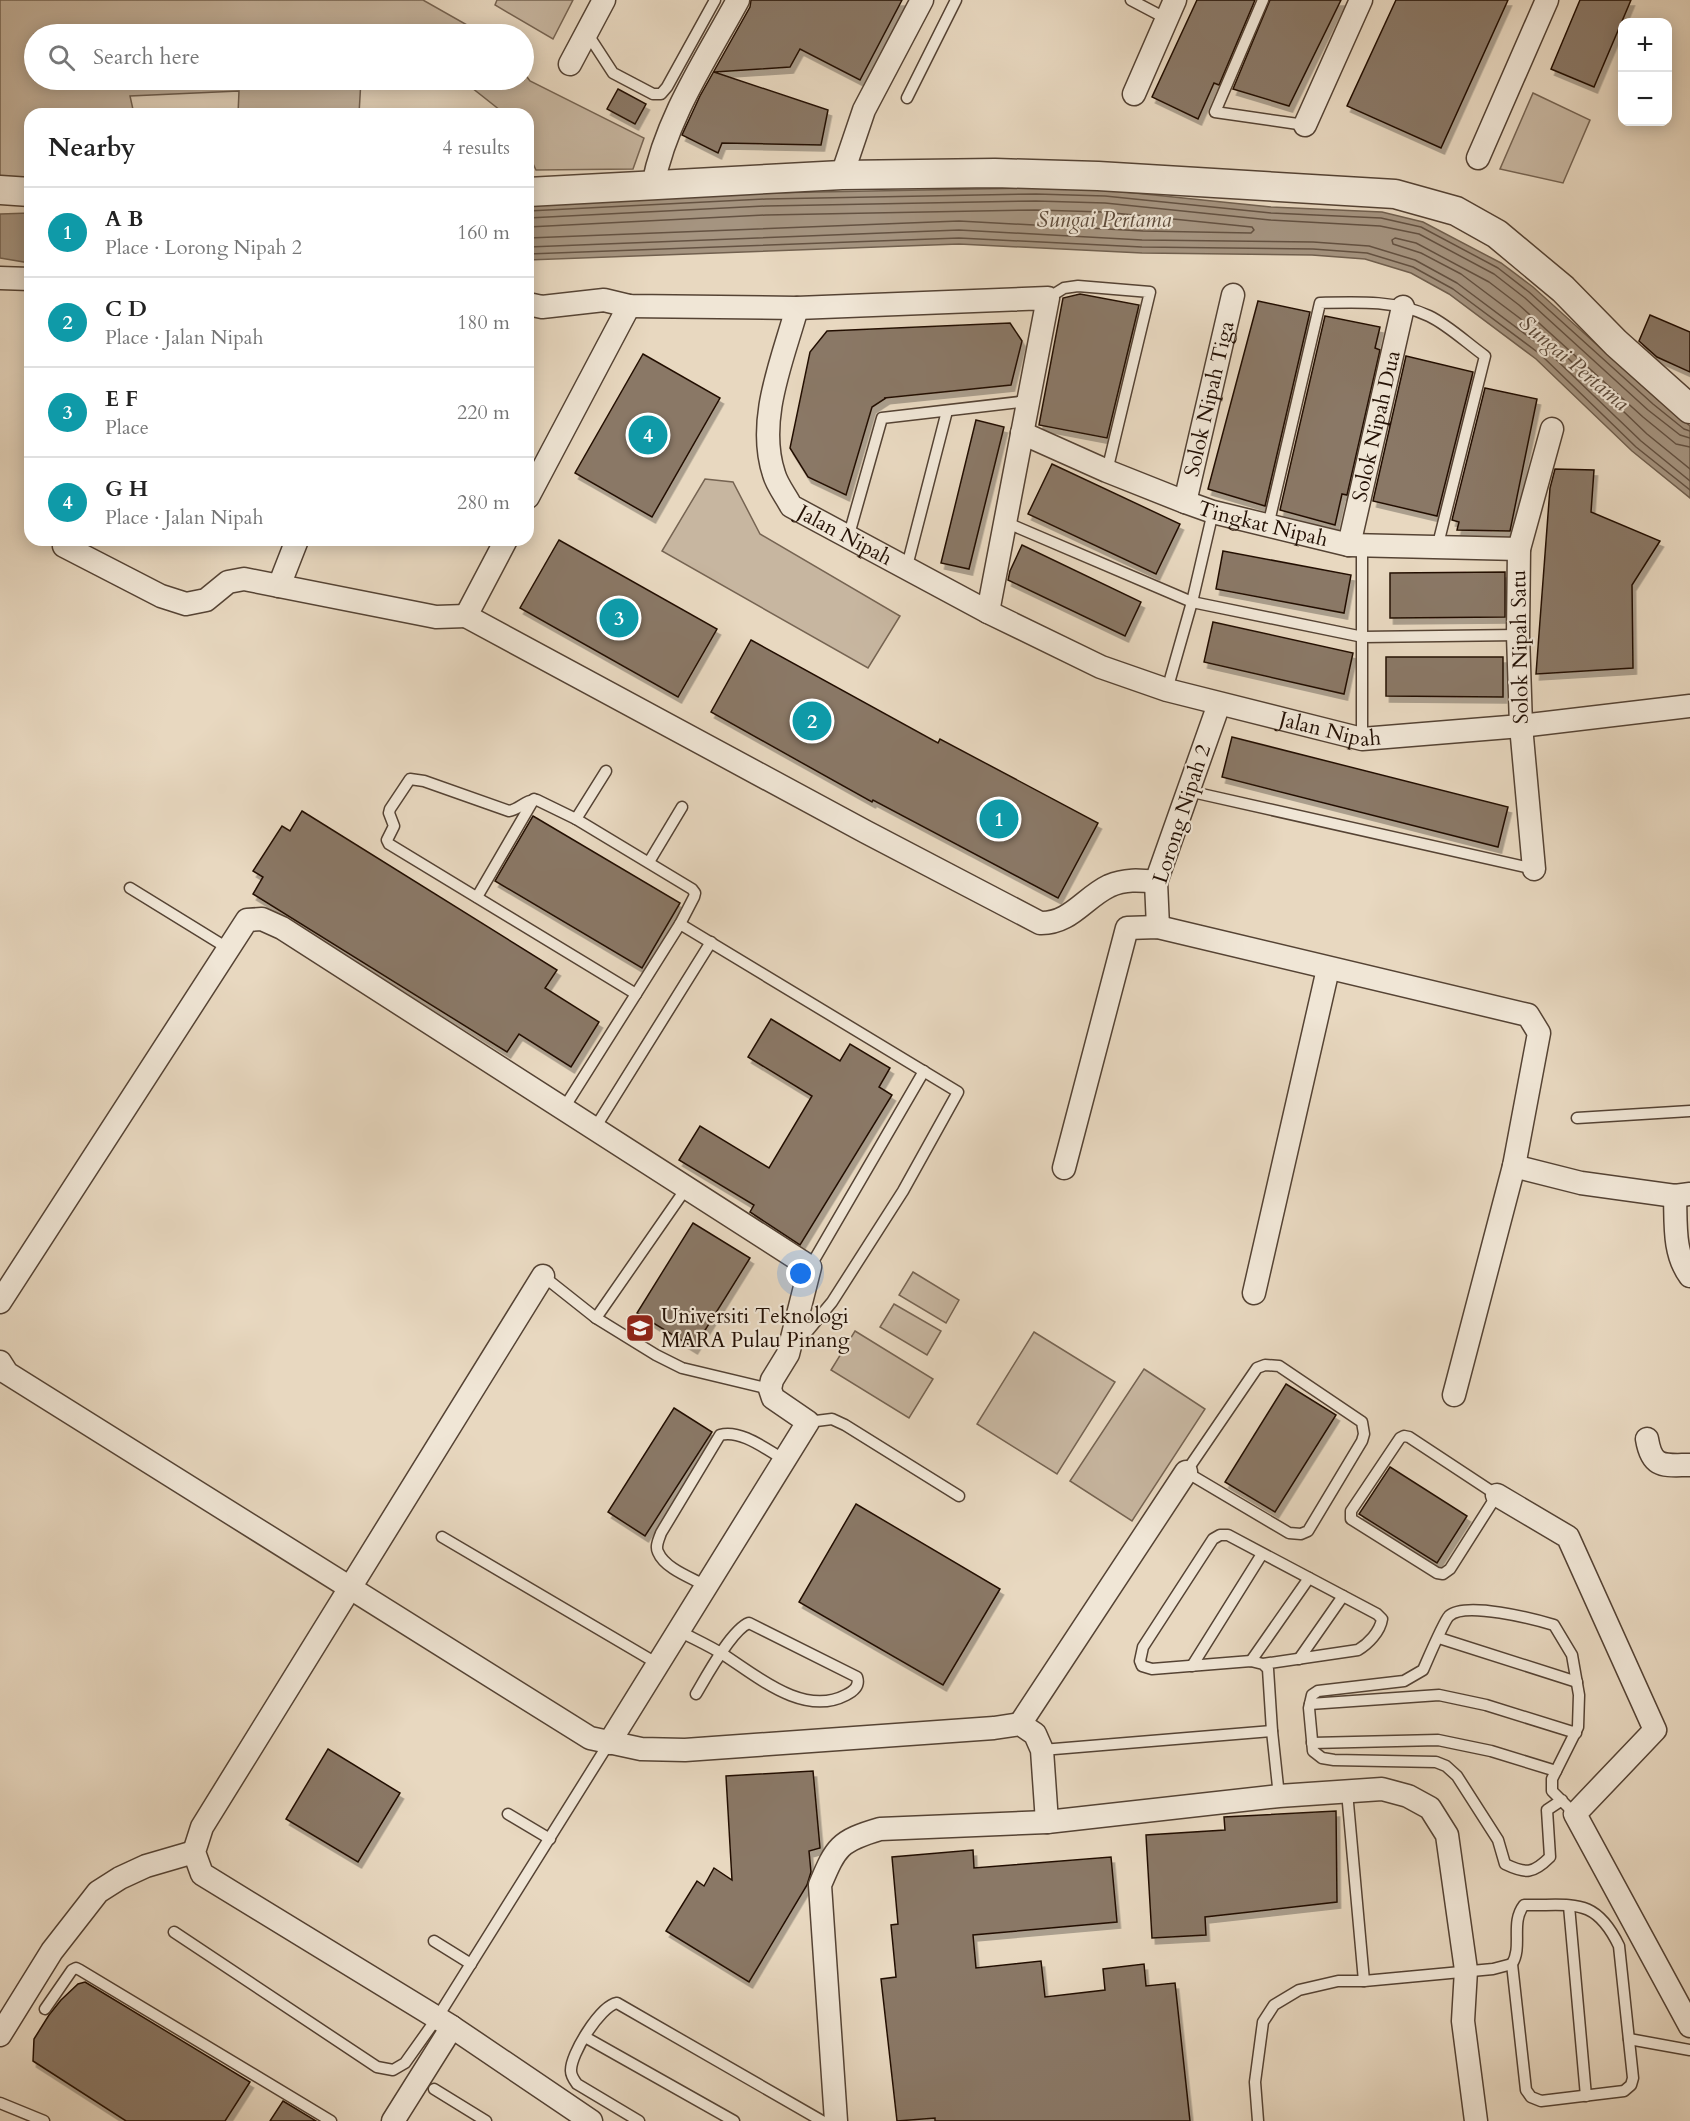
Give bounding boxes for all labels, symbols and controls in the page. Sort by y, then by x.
map controls [1618,18,1672,126]
button: + [1618,18,1672,72]
search box [24,24,534,90]
icon: search [45,41,78,74]
text: Search here [93,42,200,72]
button: − [1618,72,1672,126]
text: Nearby [48,130,136,165]
text: 4 results [442,134,510,161]
text: A B [105,204,143,234]
water label: Sungai Pertama [1036,205,1172,235]
text: 1 [62,219,73,246]
text: 160 m [457,219,510,246]
text: Place · Lorong Nipah 2 [105,234,302,261]
text: C D [105,294,147,324]
water label: Sungai Pertama [1513,308,1635,418]
text: 2 [62,309,73,336]
text: 180 m [457,309,510,336]
street label: Solok Nipah Tiga [1177,318,1241,479]
text: Place · Jalan Nipah [105,324,263,351]
street label: Solok Nipah Dua [1345,348,1407,505]
text: E F [105,384,138,414]
text: 3 [62,399,73,426]
text: 220 m [457,399,510,426]
pin: 4 [628,412,668,458]
text: Place [105,414,149,441]
text: G H [105,474,148,504]
text: 4 [62,489,73,516]
text: 280 m [457,489,510,516]
street label: Tingkat Nipah [1194,493,1331,554]
street label: Jalan Nipah [790,496,898,573]
text: Place · Jalan Nipah [105,504,263,531]
street label: Solok Nipah Satu [1504,570,1536,724]
pin: 3 [600,596,638,640]
pin: 2 [792,698,832,744]
street label: Jalan Nipah [1273,704,1382,754]
street label: Lorong Nipah 2 [1146,741,1218,887]
pin: 1 [980,796,1018,842]
your location [786,1259,815,1288]
place label: Universiti Teknologi MARA Pulau Pinang [661,1302,850,1355]
school or university icon: Universiti Teknologi MARA Pulau Pinang [624,1312,656,1344]

